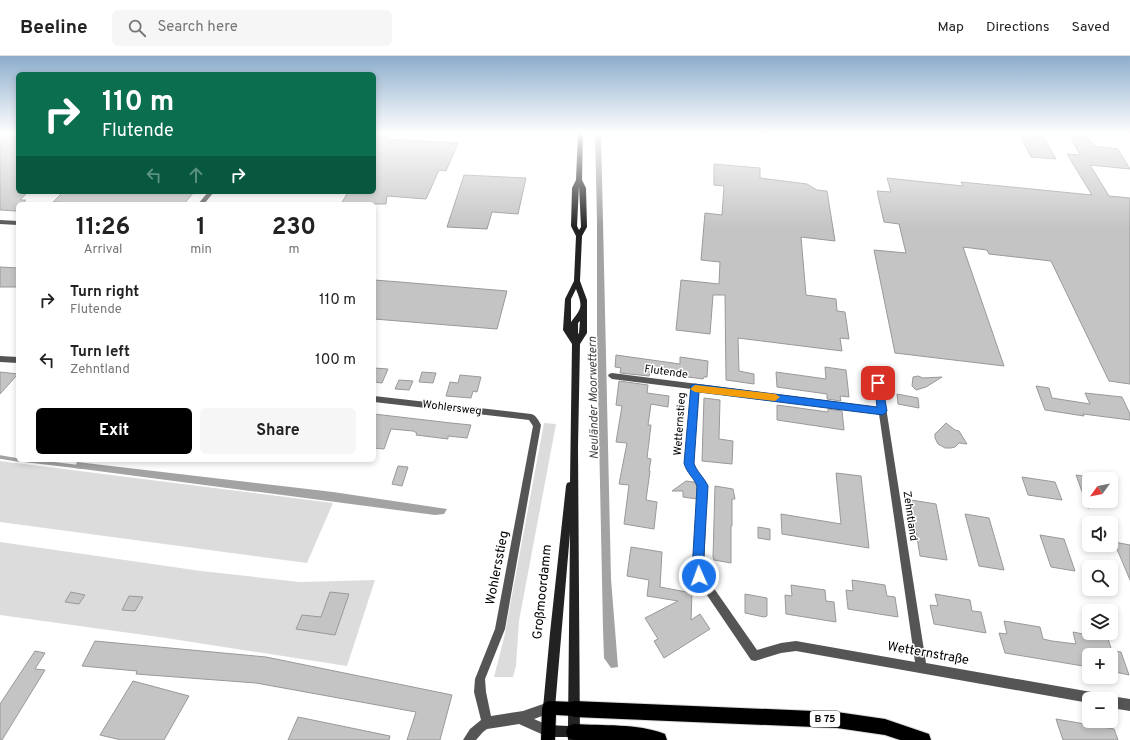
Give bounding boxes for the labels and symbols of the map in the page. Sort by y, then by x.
water label: Neuländer Moorwettern [585,336,603,460]
street label: Flutende [643,362,689,382]
pin [861,366,895,400]
street label: Wetternstieg [671,392,689,456]
street label: Wohlersweg [422,397,482,419]
north arrow [1082,472,1118,508]
street label: Zehntland [900,490,920,542]
street label: Wohlersstieg [483,530,513,606]
street label: Großmoordamm [530,544,556,640]
position arrow [678,555,720,597]
street label: Wetternstraße [886,639,970,669]
road number: B 75 [810,711,840,727]

